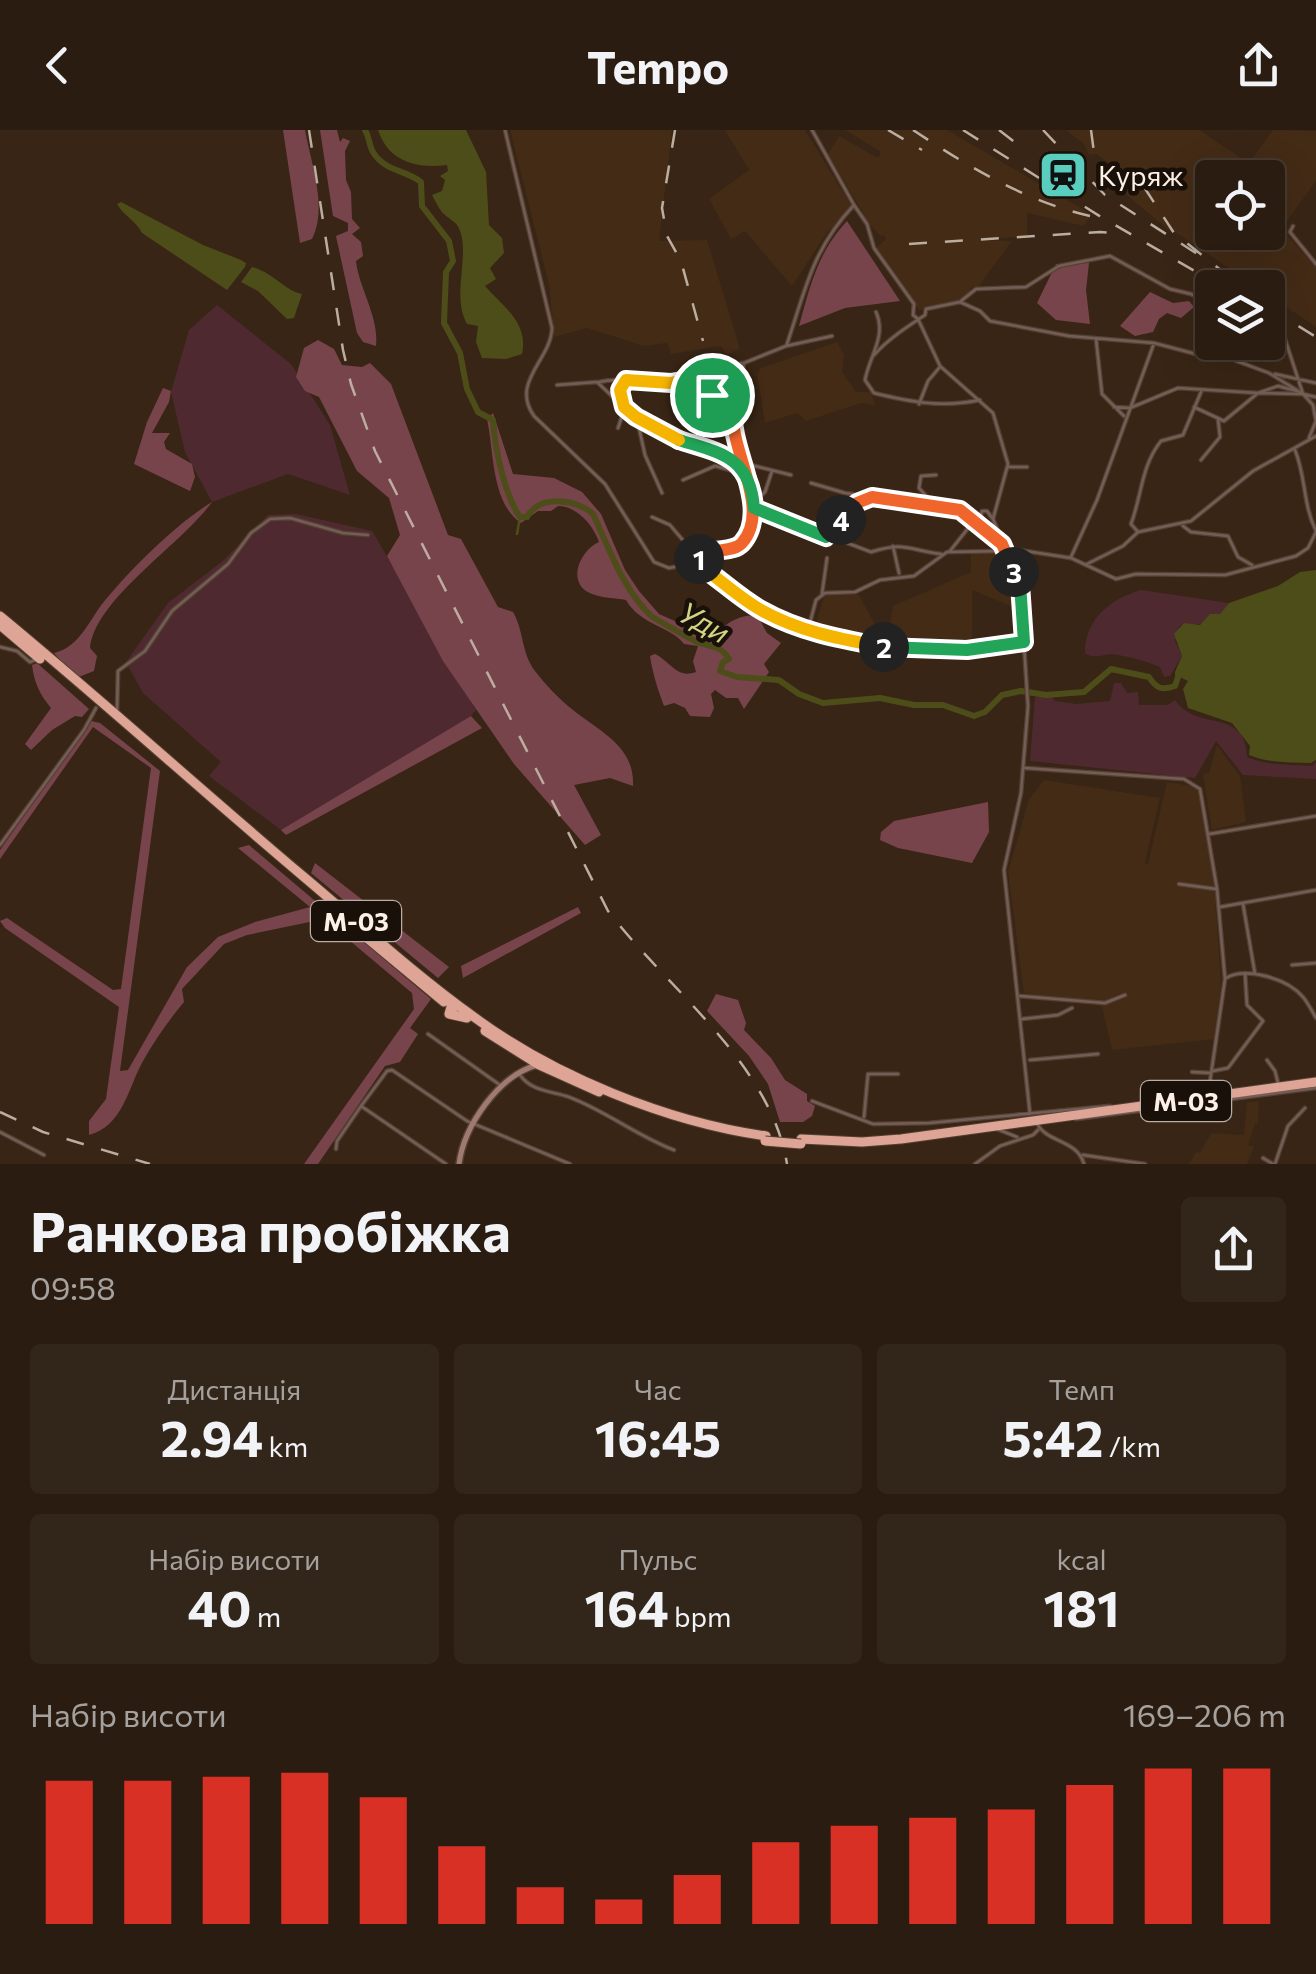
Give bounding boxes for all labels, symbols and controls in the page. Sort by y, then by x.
icon: back [30,38,85,93]
text: Tempo [587,38,729,93]
icon: share [1231,38,1286,93]
station icon: Куряж [1037,149,1089,201]
place label: Куряж [1098,158,1184,192]
map controls [1195,160,1285,360]
button: locate [1195,160,1285,250]
button: layers [1195,270,1285,360]
pin [670,353,755,438]
icon: arrive [685,368,740,423]
pin: 4 [816,495,866,545]
text: 4 [832,503,850,537]
pin: 1 [674,534,724,584]
text: 1 [693,542,705,576]
pin: 3 [989,547,1039,597]
text: 3 [1006,555,1022,589]
water label: Уди [673,592,737,650]
pin: 2 [859,622,909,672]
text: 2 [876,630,892,664]
road number: М-03 [311,901,401,941]
road number: М-03 [1141,1081,1231,1121]
text: Ранкова пробіжка [30,1196,511,1263]
button: share [1181,1197,1286,1302]
text: 09:58 [30,1267,116,1307]
text: Дистанція [167,1372,301,1406]
text: Час [634,1372,682,1406]
text: Темп [1048,1372,1115,1406]
text: 2.94 [161,1406,263,1467]
text: 16:45 [595,1406,721,1467]
text: 5:42 [1002,1406,1104,1467]
text: km [263,1429,308,1463]
text: /km [1104,1429,1161,1463]
text: Набір висоти [148,1542,320,1576]
text: Пульс [619,1542,697,1576]
text: kcal [1057,1542,1107,1576]
text: 40 [187,1576,251,1637]
text: 164 [584,1576,669,1637]
text: 181 [1044,1576,1120,1637]
text: m [251,1599,281,1633]
text: bpm [669,1599,732,1633]
text: Набір висоти [30,1694,227,1734]
text: 169–206 m [1123,1694,1286,1734]

